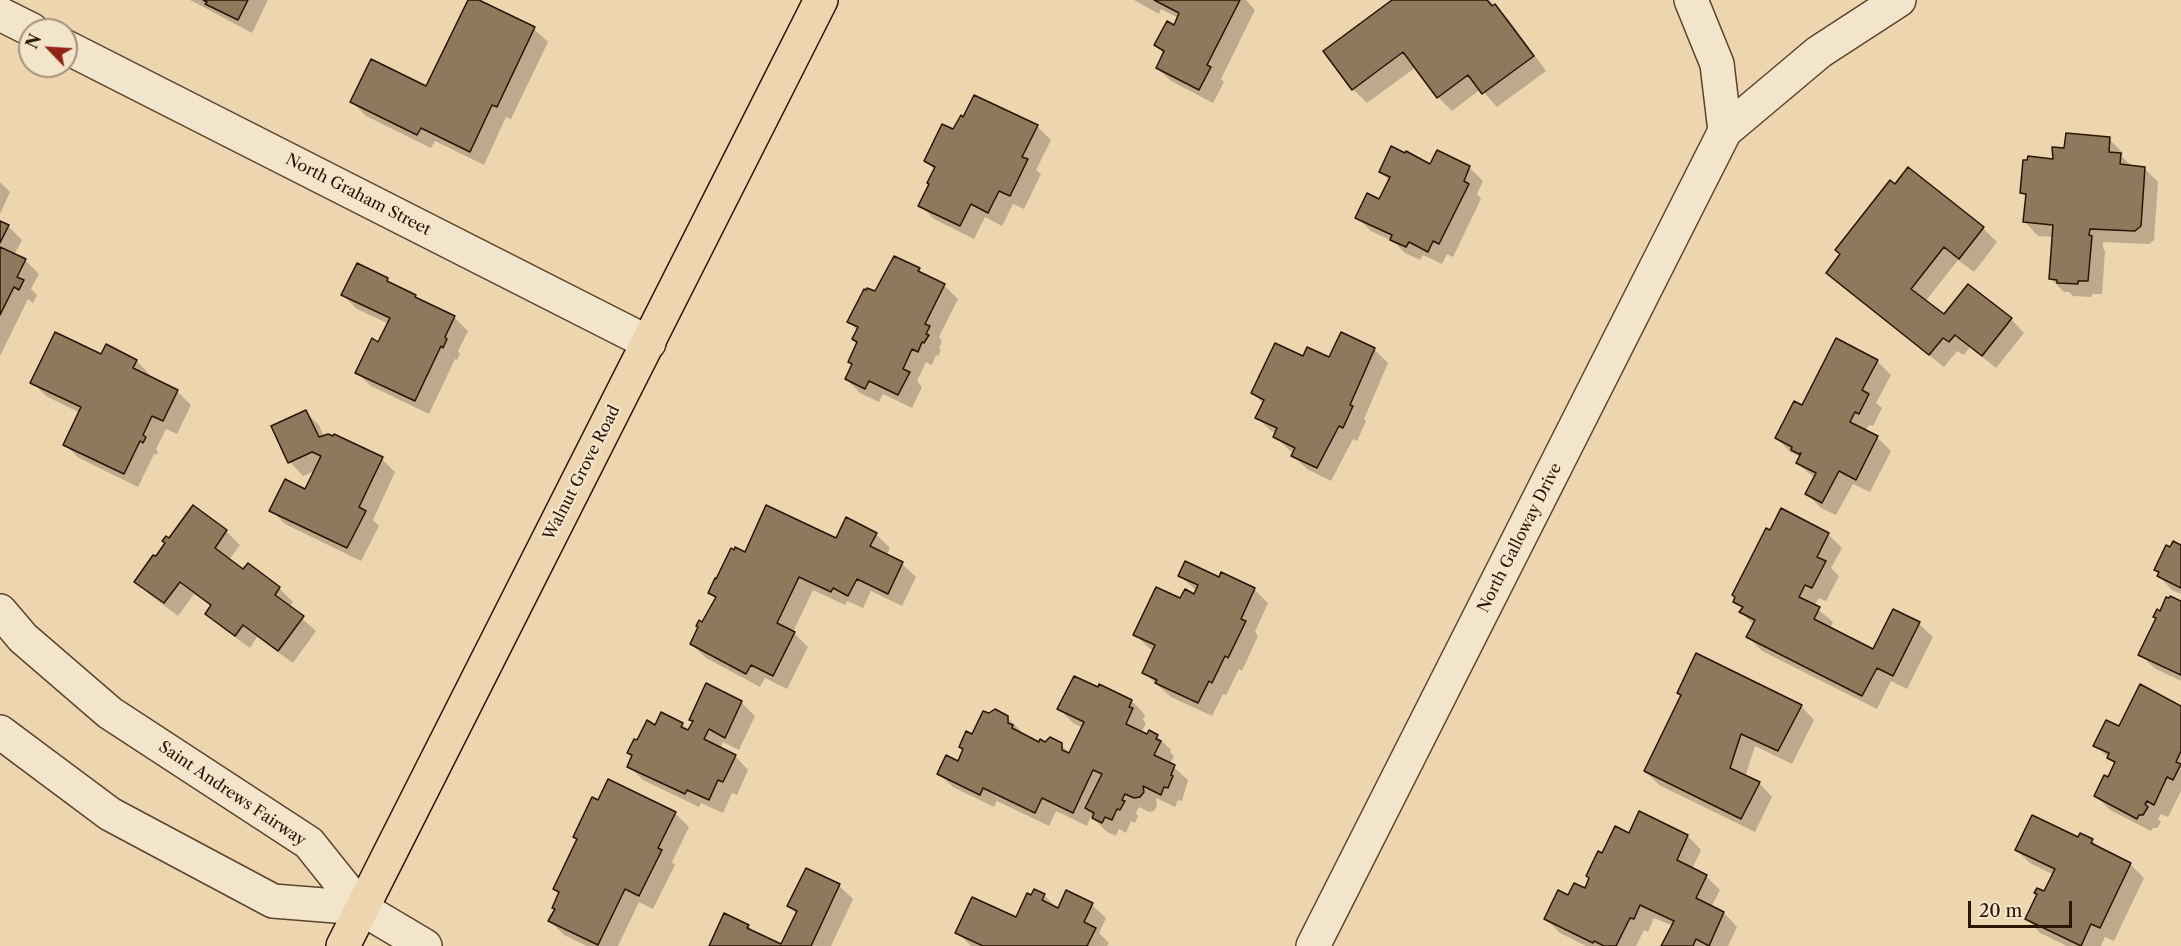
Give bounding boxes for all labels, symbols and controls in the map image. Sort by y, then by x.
north arrow [18,18,78,78]
text: N [21,31,46,52]
street label: North Graham Street [282,150,434,240]
street label: Walnut Grove Road [540,402,624,544]
street label: North Galloway Drive [1474,460,1566,616]
street label: Saint Andrews Fairway [155,738,309,850]
scale bar [1971,889,2074,927]
text: 20 m [1979,900,2022,922]

